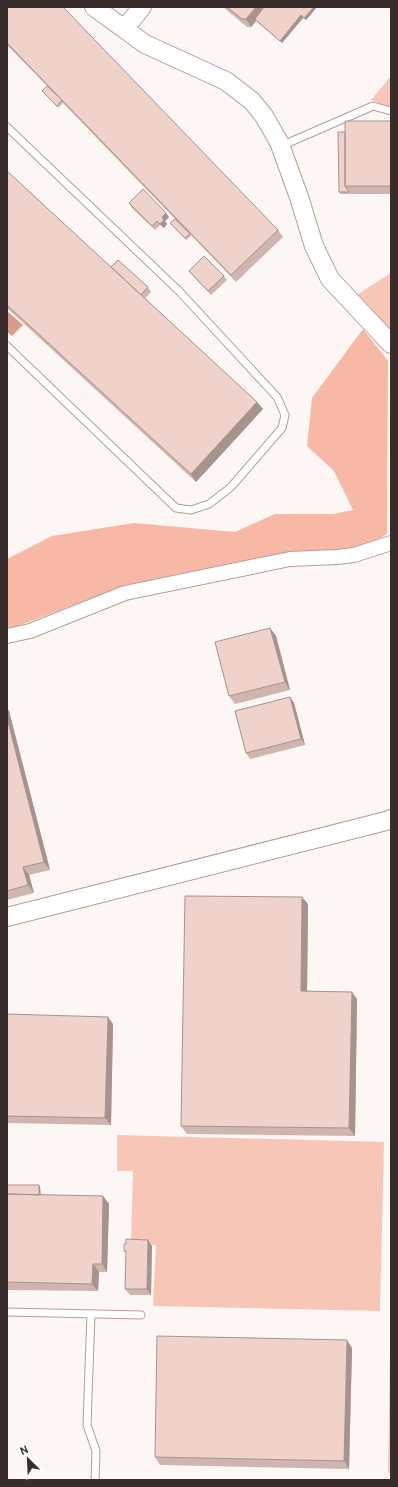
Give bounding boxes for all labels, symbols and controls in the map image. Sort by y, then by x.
north arrow [8,1439,48,1479]
text: N [18,1443,31,1459]

